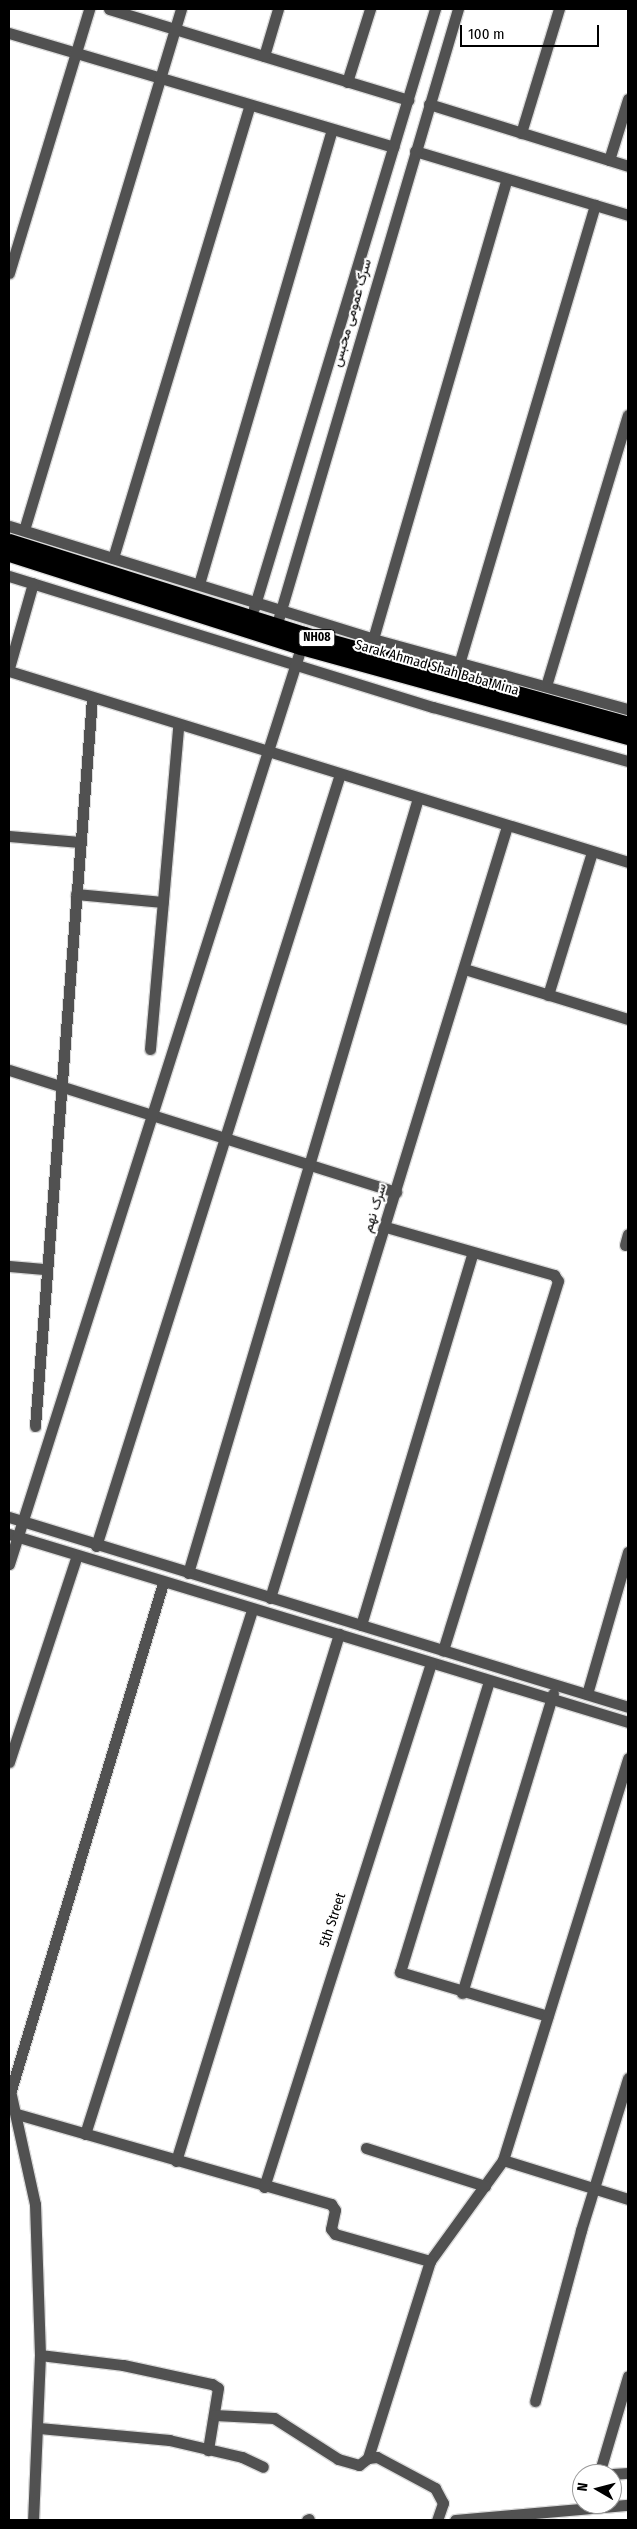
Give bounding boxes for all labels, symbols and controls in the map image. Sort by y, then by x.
scale bar [462,15,601,47]
text: 100 m [468,25,505,43]
street label: سرک عمومی محبس [329,257,375,369]
road number: NH08 [298,628,336,648]
street label: Sarak Ahmad Shah Baba Mina [353,637,521,699]
street label: سرک نهم [360,1181,390,1235]
street label: 5th Street [316,1891,350,1949]
north arrow [572,2464,622,2514]
text: N [574,2482,592,2492]

